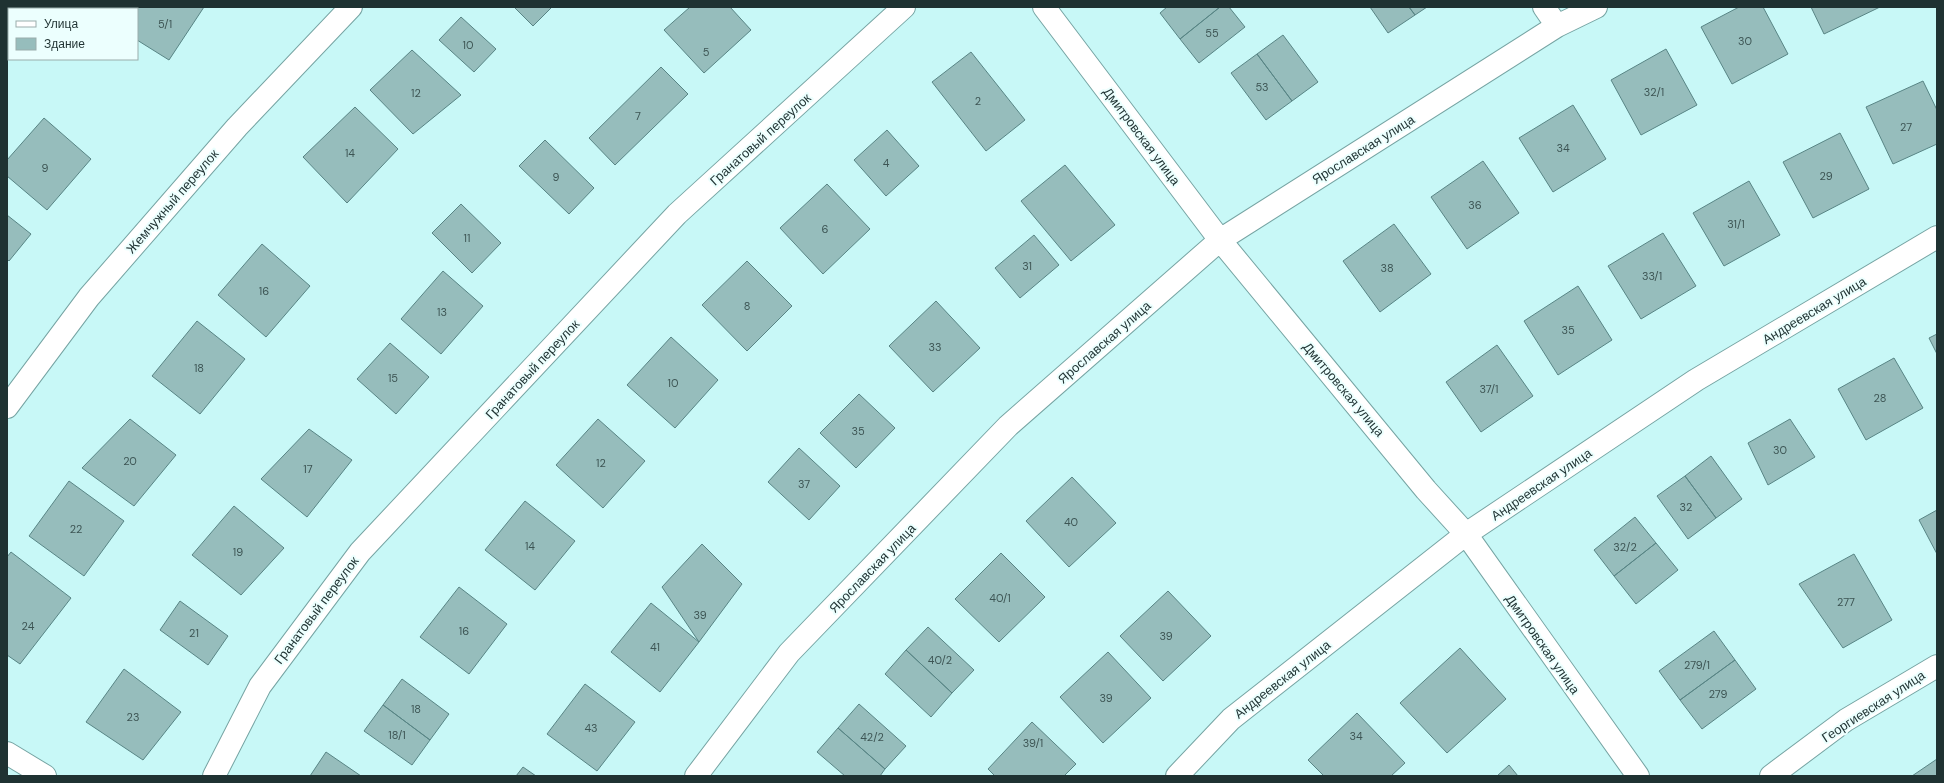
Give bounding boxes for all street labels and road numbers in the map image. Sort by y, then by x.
street label: Дмитровская улица [1099,84,1184,189]
street label: Гранатовый переулок [706,89,815,189]
street label: Ярославская улица [1309,111,1418,188]
street label: Жемчужный переулок [122,145,223,257]
street label: Андреевская улица [1759,272,1870,348]
street label: Ярославская улица [1054,297,1155,387]
street label: Гранатовый переулок [482,316,583,423]
street label: Дмитровская улица [1299,339,1389,441]
street label: Андреевская улица [1488,444,1596,524]
street label: Ярославская улица [825,520,920,617]
street label: Гранатовый переулок [270,553,363,667]
street label: Дмитровская улица [1502,591,1584,698]
street label: Андреевская улица [1231,636,1335,722]
street label: Георгиевская улица [1818,666,1929,746]

